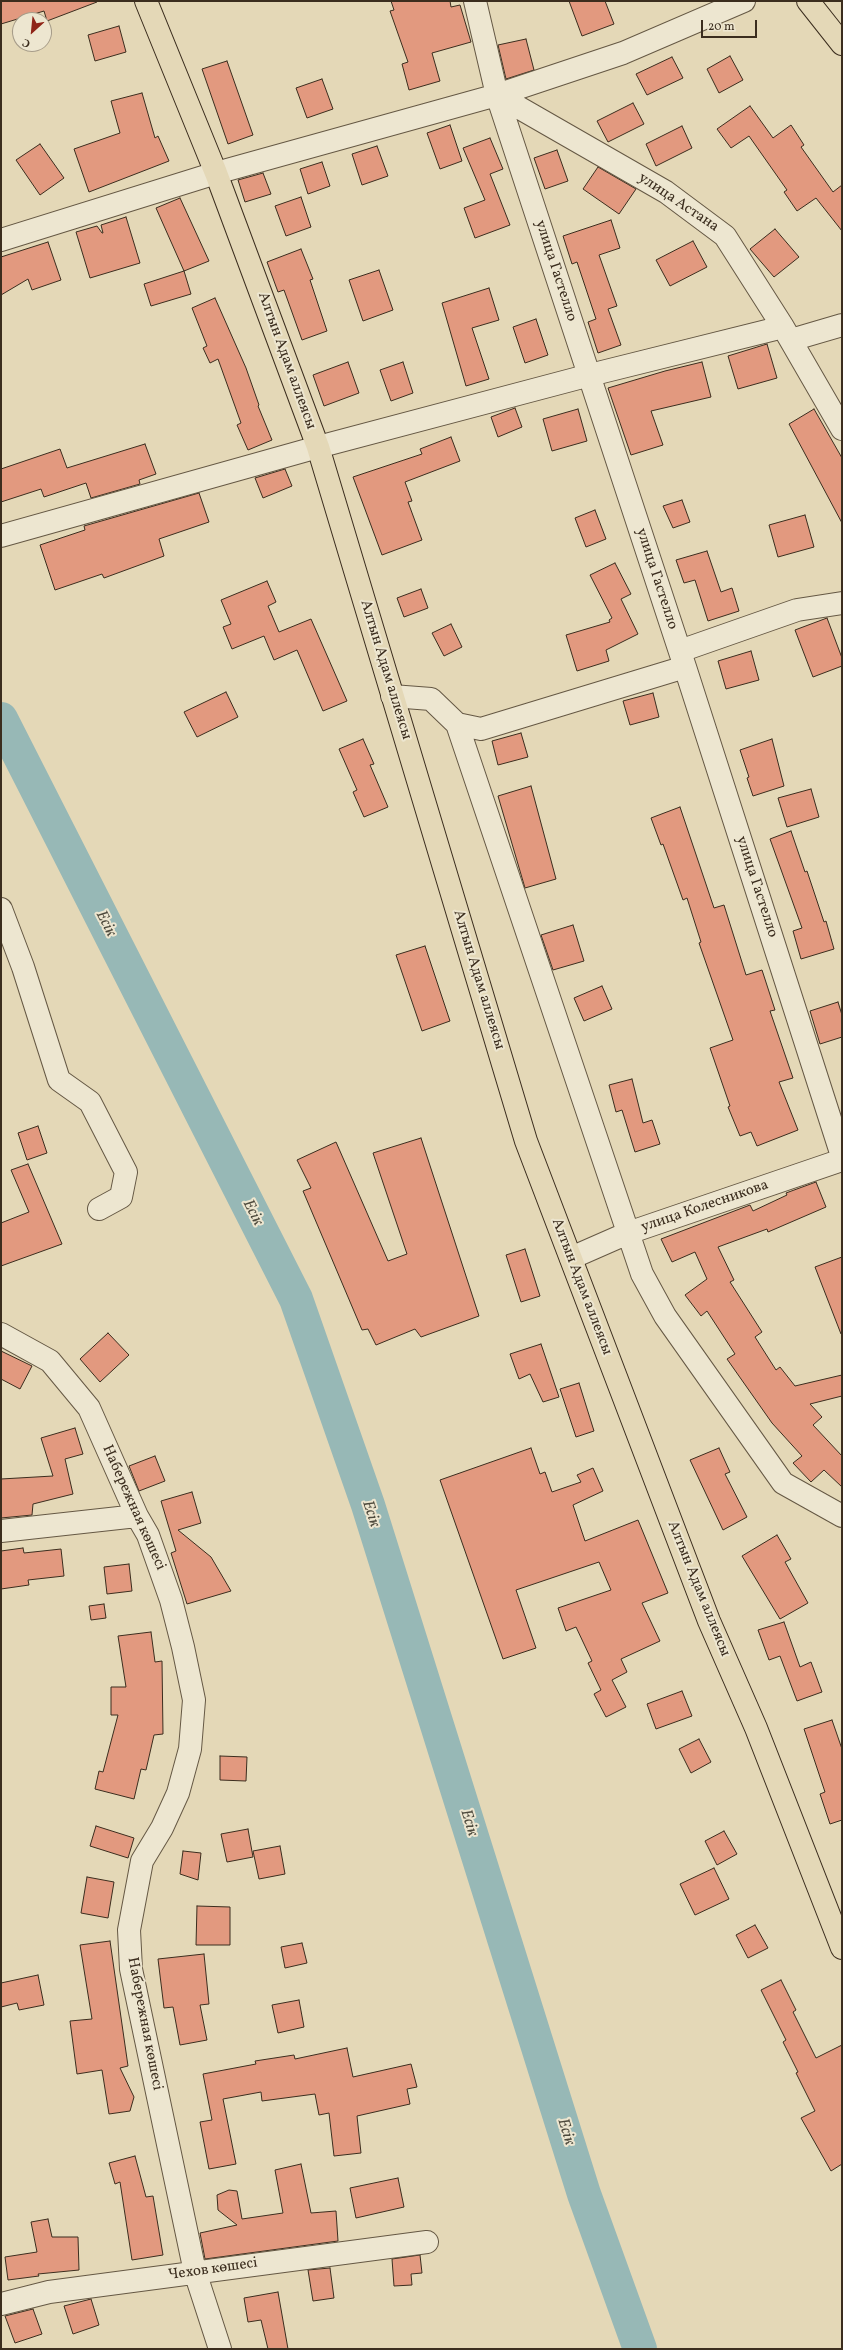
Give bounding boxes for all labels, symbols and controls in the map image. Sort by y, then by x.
north arrow [12,12,52,52]
scale bar [703,12,759,38]
text: 20 m [708,19,735,35]
text: С [20,34,33,51]
street label: улица Астана [634,169,722,237]
street label: улица Гастелло [530,218,580,324]
street label: Алтын Адам аллеясы [253,290,319,432]
street label: улица Гастелло [631,526,681,632]
street label: Алтын Адам аллеясы [355,598,415,742]
street label: улица Гастелло [731,834,781,940]
water label: Есік [90,908,120,940]
street label: Алтын Адам аллеясы [448,908,508,1052]
street label: улица Колесникова [639,1177,771,1237]
water label: Есік [237,1197,267,1229]
street label: Алтын Адам аллеясы [547,1216,615,1358]
street label: Набережная көшесі [97,1442,169,1574]
water label: Есік [357,1498,383,1530]
street label: Алтын Адам аллеясы [663,1519,733,1659]
water label: Есік [455,1807,481,1839]
street label: Набережная көшесі [122,1956,166,2092]
water label: Есік [552,2116,578,2148]
street label: Чехов көшесі [167,2255,259,2285]

